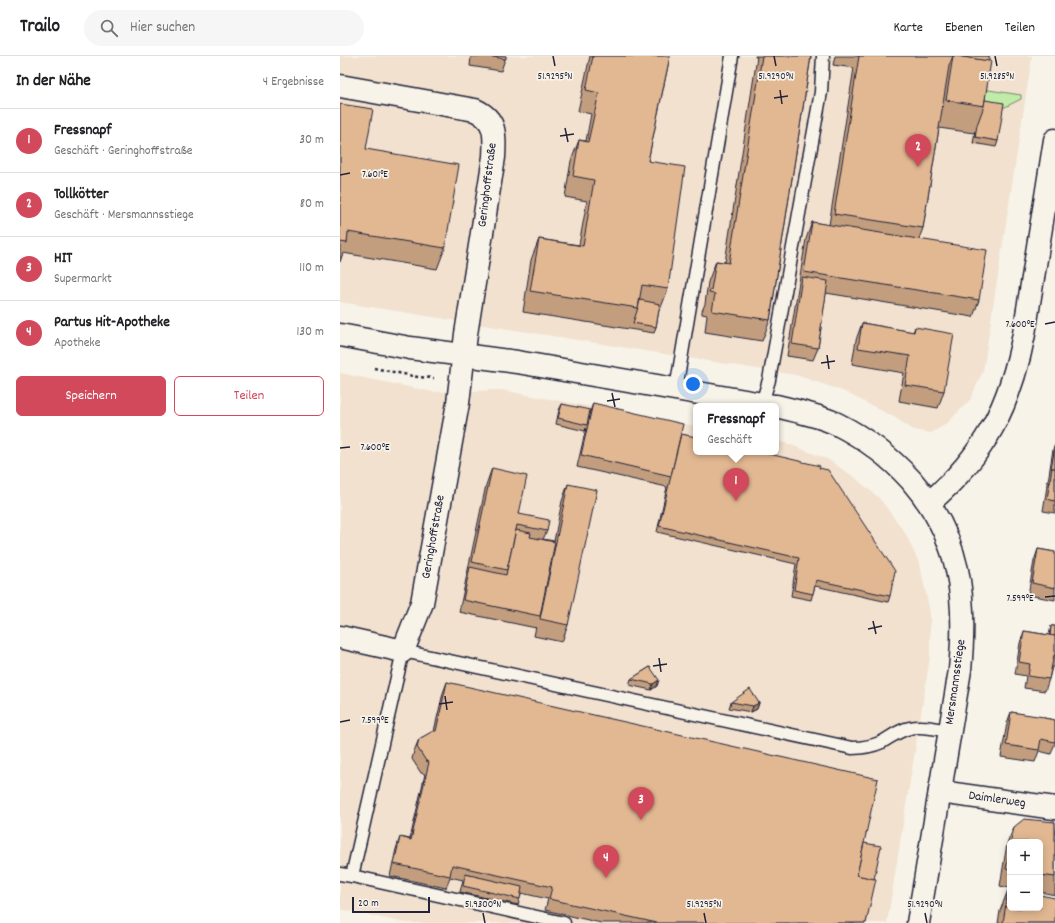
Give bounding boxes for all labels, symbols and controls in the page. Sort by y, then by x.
search box [84,10,364,46]
text: Trailo [20,14,60,41]
icon: search [98,17,120,39]
text: Hier suchen [130,17,195,39]
text: Karte [893,18,923,38]
text: Ebenen [945,18,983,38]
text: Teilen [1005,18,1035,38]
text: In der Nähe [16,70,91,94]
text: 51.9295°N [538,70,572,84]
text: 51.9290°N [758,70,794,84]
text: 51.9285°N [980,70,1014,84]
text: 4 Ergebnisse [263,73,324,92]
text: Fressnapf [54,120,112,142]
text: 1 [28,131,30,150]
text: 30 m [299,131,324,150]
pin: 2 [905,134,931,167]
street label: Geringhoffstraße [473,141,503,228]
text: Geschäft · Geringhoffstraße [54,142,193,161]
text: 7.601°E [362,168,388,182]
text: Tollkötter [54,184,109,206]
text: 2 [26,195,32,214]
text: 80 m [300,195,324,214]
text: Geschäft · Mersmannsstiege [54,206,194,225]
text: HIT [54,248,72,270]
text: 3 [26,259,32,278]
text: 110 m [299,259,324,278]
text: Supermarkt [54,270,112,289]
text: Partus Hit-Apotheke [54,312,170,334]
text: 7.600°E [1005,318,1035,332]
text: 4 [26,323,32,342]
text: 130 m [296,323,324,342]
text: Apotheke [54,334,100,353]
your location [683,374,703,394]
button: Speichern [16,376,166,416]
button: Teilen [174,376,324,416]
popup [693,403,779,455]
text: Fressnapf [707,409,765,431]
text: Geschäft [707,431,752,450]
text: 7.600°E [360,441,390,455]
pin: 1 [723,468,749,501]
street label: Geringhoffstraße [417,493,451,580]
text: 7.599°E [1006,592,1034,606]
street label: Mersmannsstiege [941,638,971,726]
text: 7.599°E [361,714,389,728]
pin: 3 [628,787,654,820]
street label: Daimlerweg [967,787,1027,813]
map controls [1007,839,1043,911]
button: + [1007,839,1043,875]
pin: 4 [593,845,619,878]
button: − [1007,875,1043,911]
scale bar [352,895,430,914]
text: 20 m [358,896,379,912]
text: 51.9300°N [465,898,501,912]
text: 51.9295°N [687,898,721,912]
text: 51.9290°N [907,898,943,912]

